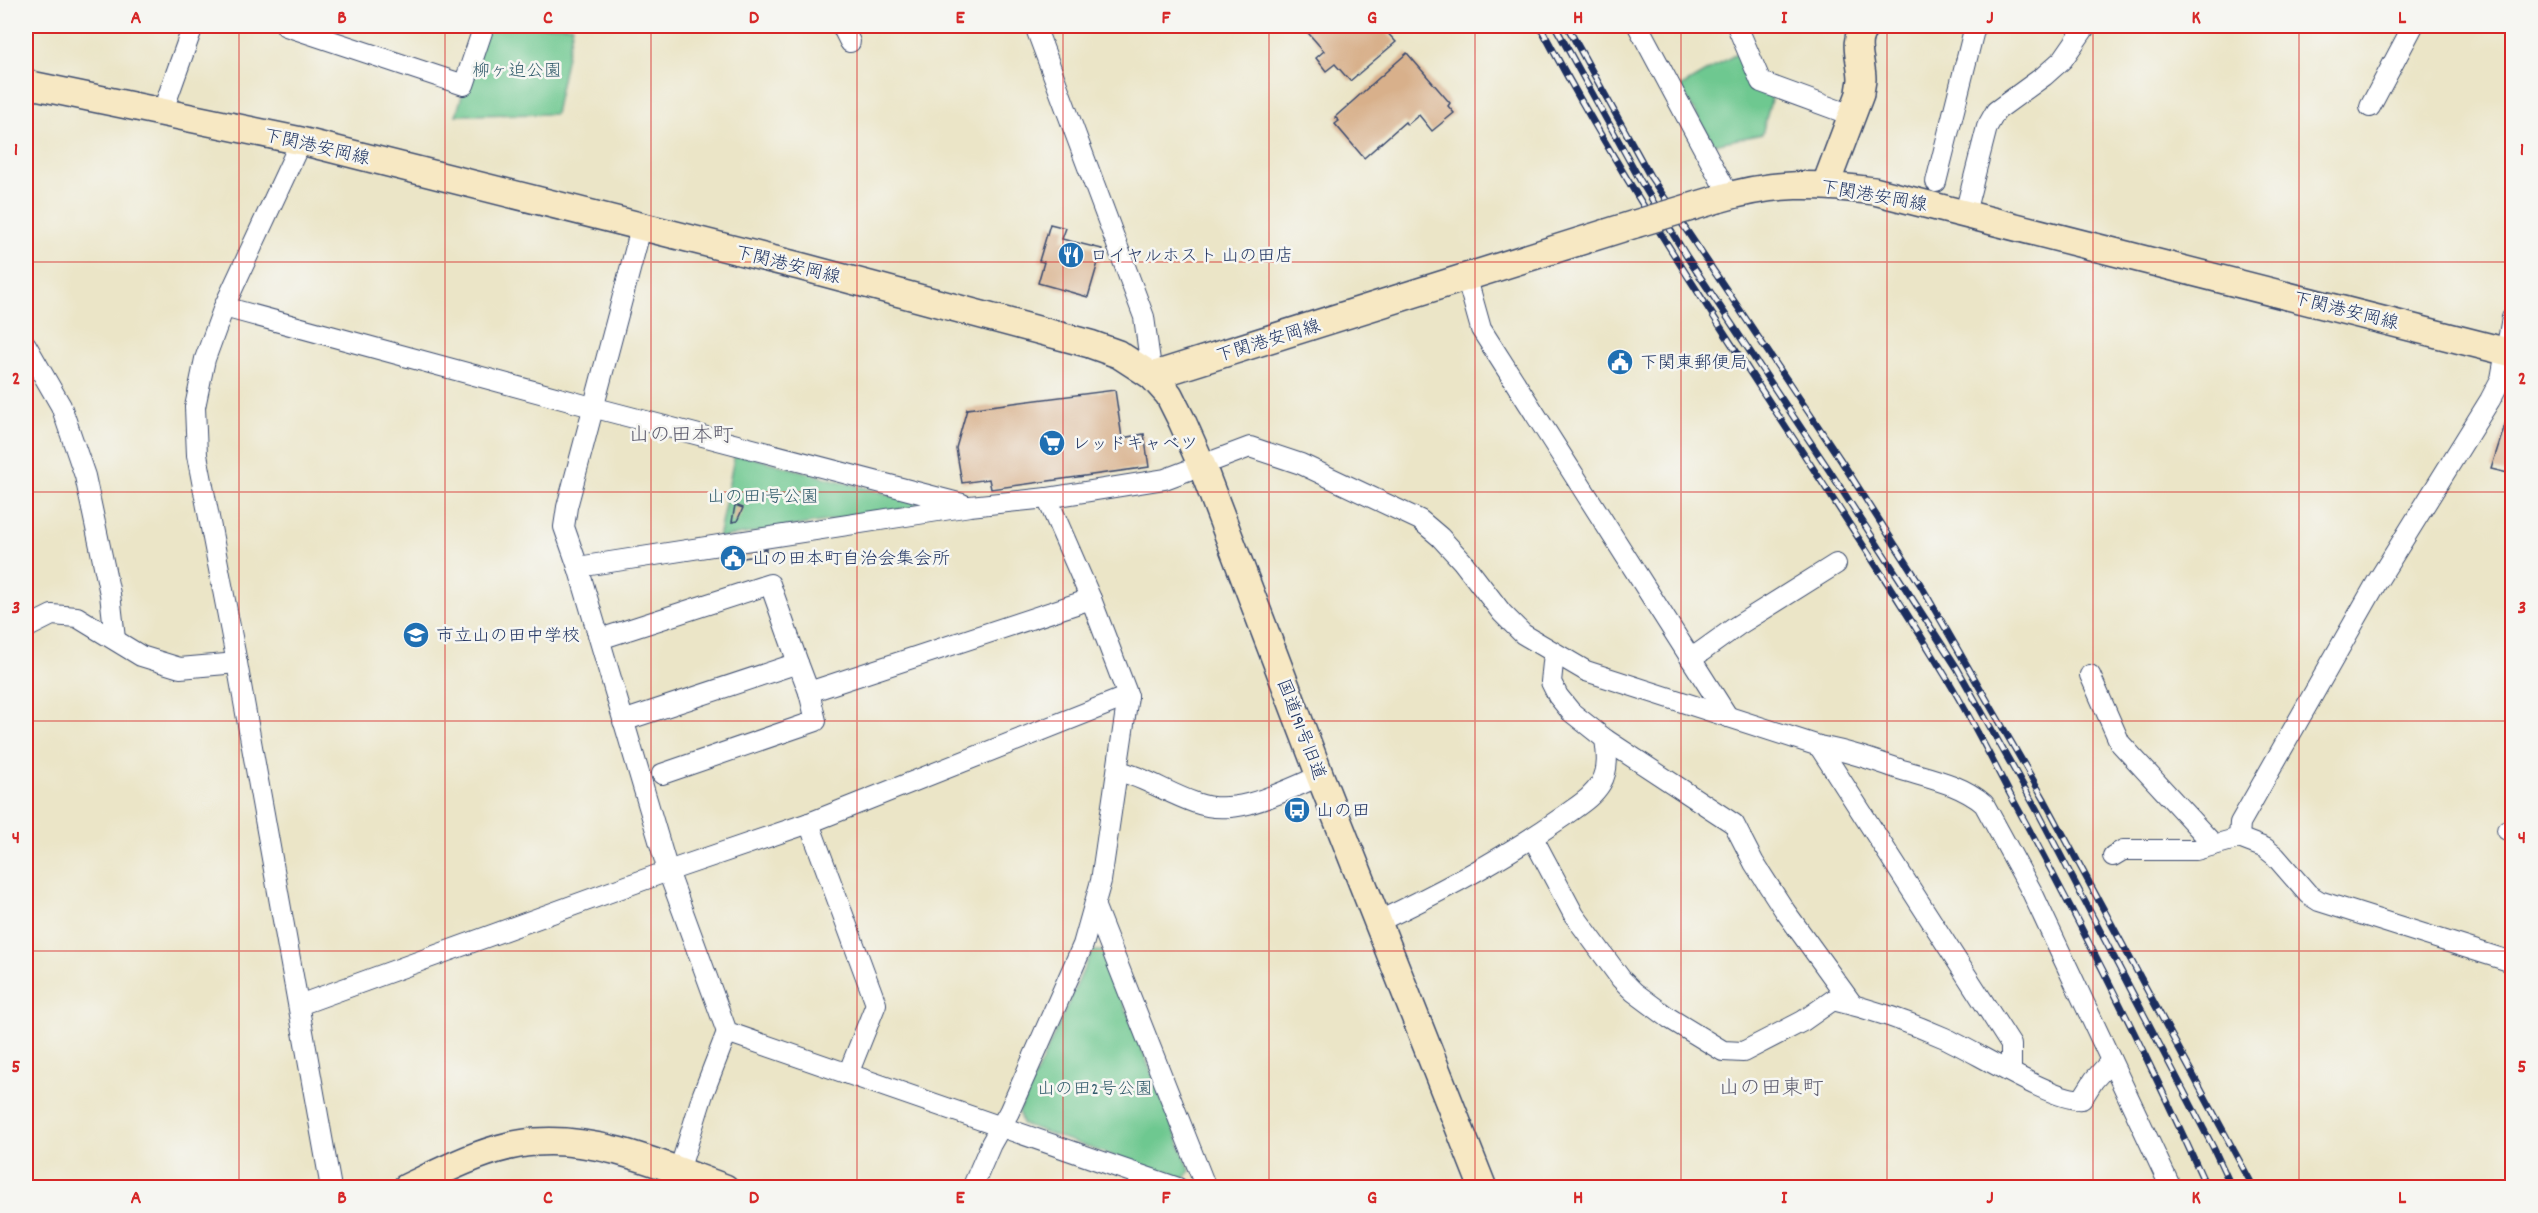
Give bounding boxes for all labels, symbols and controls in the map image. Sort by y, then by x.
text: A [131,5,142,33]
text: B [337,5,347,33]
text: C [543,5,553,33]
text: D [749,5,760,33]
text: E [955,5,965,33]
text: F [1162,5,1172,33]
text: G [1367,5,1377,33]
text: H [1573,5,1583,33]
text: I [1781,5,1788,33]
text: J [1986,5,1994,33]
text: K [2191,5,2201,33]
text: L [2398,5,2407,33]
park label: 柳ヶ迫公園 [472,60,562,85]
street label: 下関港安岡線 [261,124,372,173]
text: 1 [14,137,18,165]
text: 1 [2520,137,2524,165]
street label: 下関港安岡線 [1818,176,1929,219]
restaurant icon: ロイヤルホスト 山の田店 [1056,240,1086,270]
street label: 下関港安岡線 [732,241,843,292]
place label: ロイヤルホスト 山の田店 [1090,245,1293,270]
street label: 下関港安岡線 [2290,287,2401,338]
street label: 下関港安岡線 [1213,315,1324,370]
public building icon: 下関東郵便局 [1605,347,1635,377]
place label: 下関東郵便局 [1640,352,1748,377]
text: 2 [12,366,20,394]
text: 2 [2518,366,2526,394]
district label: 山の田本町 [629,422,734,452]
supermarket icon: レッドキャベツ [1037,428,1067,458]
place label: レッドキャベツ [1072,433,1198,458]
park label: 山の田1号公園 [707,486,819,511]
public building icon: 山の田本町自治会集会所 [718,543,748,573]
place label: 山の田本町自治会集会所 [752,548,950,573]
text: 3 [12,595,20,623]
text: 3 [2518,595,2526,623]
school or university icon: 市立山の田中学校 [401,620,431,650]
place label: 市立山の田中学校 [436,625,580,650]
street label: 国道191号旧道 [1269,676,1330,784]
bus stop icon: 山の田 [1282,795,1312,825]
place label: 山の田 [1316,800,1370,825]
text: 4 [12,825,20,853]
text: 4 [2518,825,2526,853]
text: 5 [11,1054,21,1082]
text: 5 [2517,1054,2527,1082]
district label: 山の田東町 [1719,1075,1824,1105]
park label: 山の田2号公園 [1037,1078,1153,1103]
text: A [131,1185,142,1213]
text: B [337,1185,347,1213]
text: C [543,1185,553,1213]
text: D [749,1185,760,1213]
text: E [955,1185,965,1213]
text: F [1162,1185,1172,1213]
text: G [1367,1185,1377,1213]
text: H [1573,1185,1583,1213]
text: I [1781,1185,1788,1213]
text: J [1986,1185,1994,1213]
text: K [2191,1185,2201,1213]
text: L [2398,1185,2407,1213]

